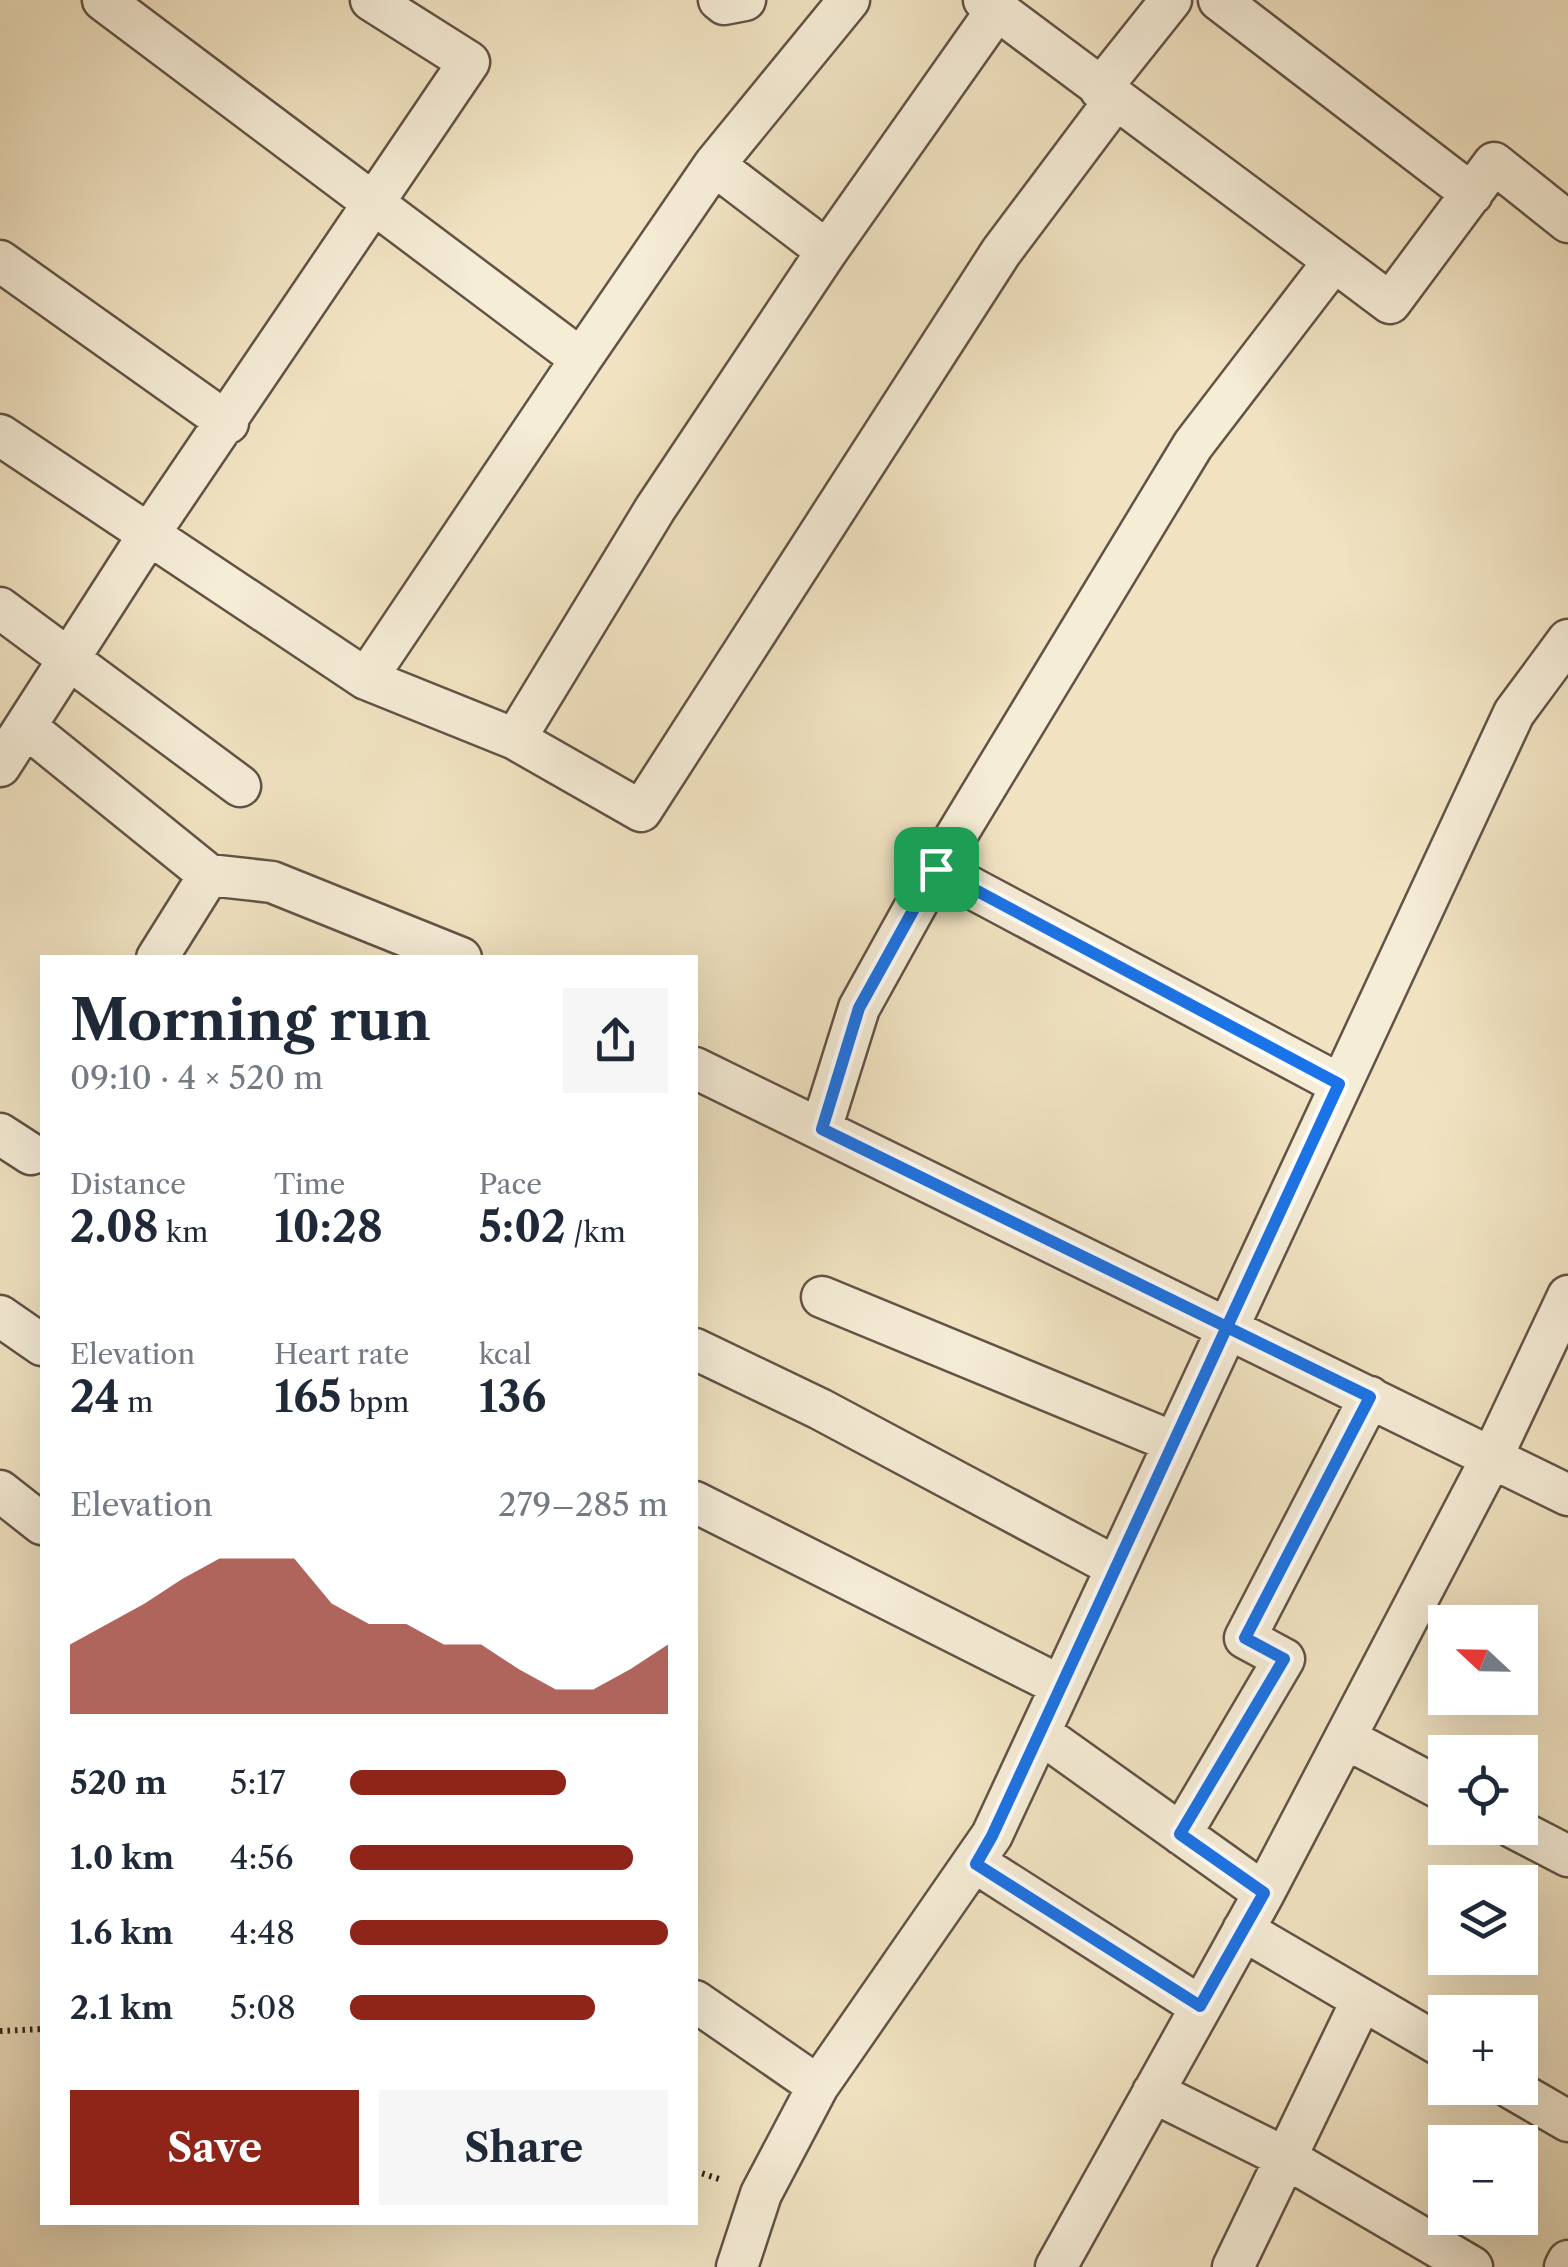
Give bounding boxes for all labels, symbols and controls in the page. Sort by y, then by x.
pin [894,827,979,912]
icon: arrive [909,842,964,897]
text: Morning run [70,987,431,1054]
button: share [563,988,668,1093]
text: 09:10 · 4 × 520 m [70,1058,323,1097]
text: Distance [70,1167,186,1201]
text: Time [274,1167,345,1201]
text: Pace [479,1167,542,1201]
text: 2.08 [70,1201,159,1253]
text: 10:28 [274,1201,383,1253]
text: 5:02 [479,1201,566,1253]
text: km [159,1215,208,1249]
text: /km [566,1215,626,1249]
text: Elevation [70,1337,195,1371]
text: Heart rate [274,1337,409,1371]
text: kcal [479,1337,532,1371]
text: 24 [70,1371,120,1423]
text: 165 [274,1371,342,1423]
text: 136 [479,1371,546,1423]
text: m [120,1385,153,1419]
text: bpm [342,1385,409,1419]
text: Elevation [70,1485,213,1524]
text: 279–285 m [498,1485,668,1524]
north arrow [1428,1605,1538,1715]
map controls [1428,1605,1538,2235]
button: locate [1428,1735,1538,1845]
text: 520 m [70,1763,167,1802]
text: 5:17 [230,1763,286,1802]
text: 1.0 km [70,1838,174,1877]
text: 4:56 [230,1838,294,1877]
button: layers [1428,1865,1538,1975]
text: 1.6 km [70,1913,173,1952]
text: 4:48 [230,1913,295,1952]
text: 2.1 km [70,1988,173,2027]
text: 5:08 [230,1988,296,2027]
button: + [1428,1995,1538,2105]
button: Save [70,2090,359,2205]
button: Share [379,2090,668,2205]
button: − [1428,2125,1538,2235]

